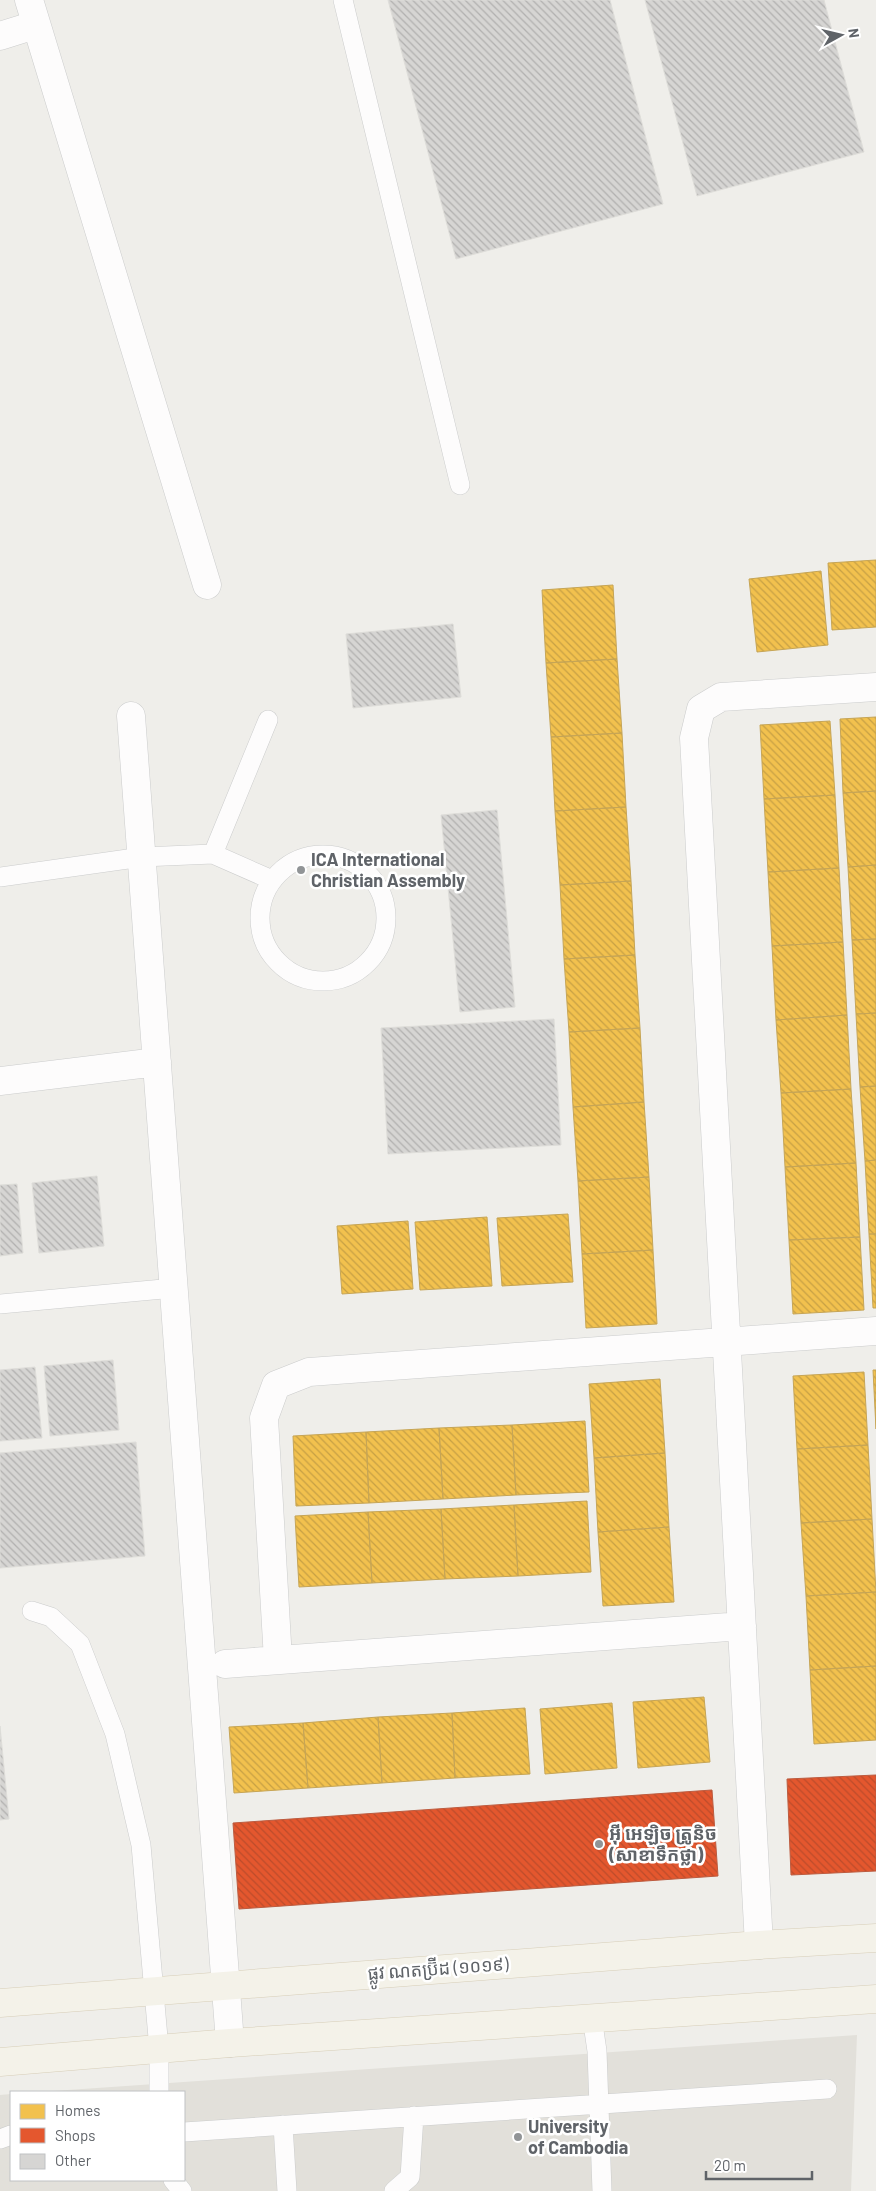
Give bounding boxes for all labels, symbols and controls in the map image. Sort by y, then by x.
north arrow [816,10,866,60]
text: N [845,27,863,39]
place label: ICA International Christian Assembly [311,848,465,891]
marker: ICA International Christian Assembly [295,864,307,876]
place label: អ៊ី អេឡិច ត្រូនិច (សាខាទឹកថ្លា) [608,1822,717,1866]
marker: អ៊ី អេឡិច ត្រូនិច (សាខាទឹកថ្លា) [593,1838,605,1850]
street label: ផ្លូវ ណតប្រ៊ីដ (១០១៩) [367,1951,510,1990]
legend [10,2091,185,2181]
text: Homes [55,2101,100,2119]
place label: University of Cambodia [528,2115,628,2158]
text: Shops [55,2126,95,2144]
marker: University of Cambodia [512,2131,524,2143]
scale bar [706,2148,812,2180]
text: Other [55,2151,92,2169]
text: 20 m [714,2156,746,2174]

